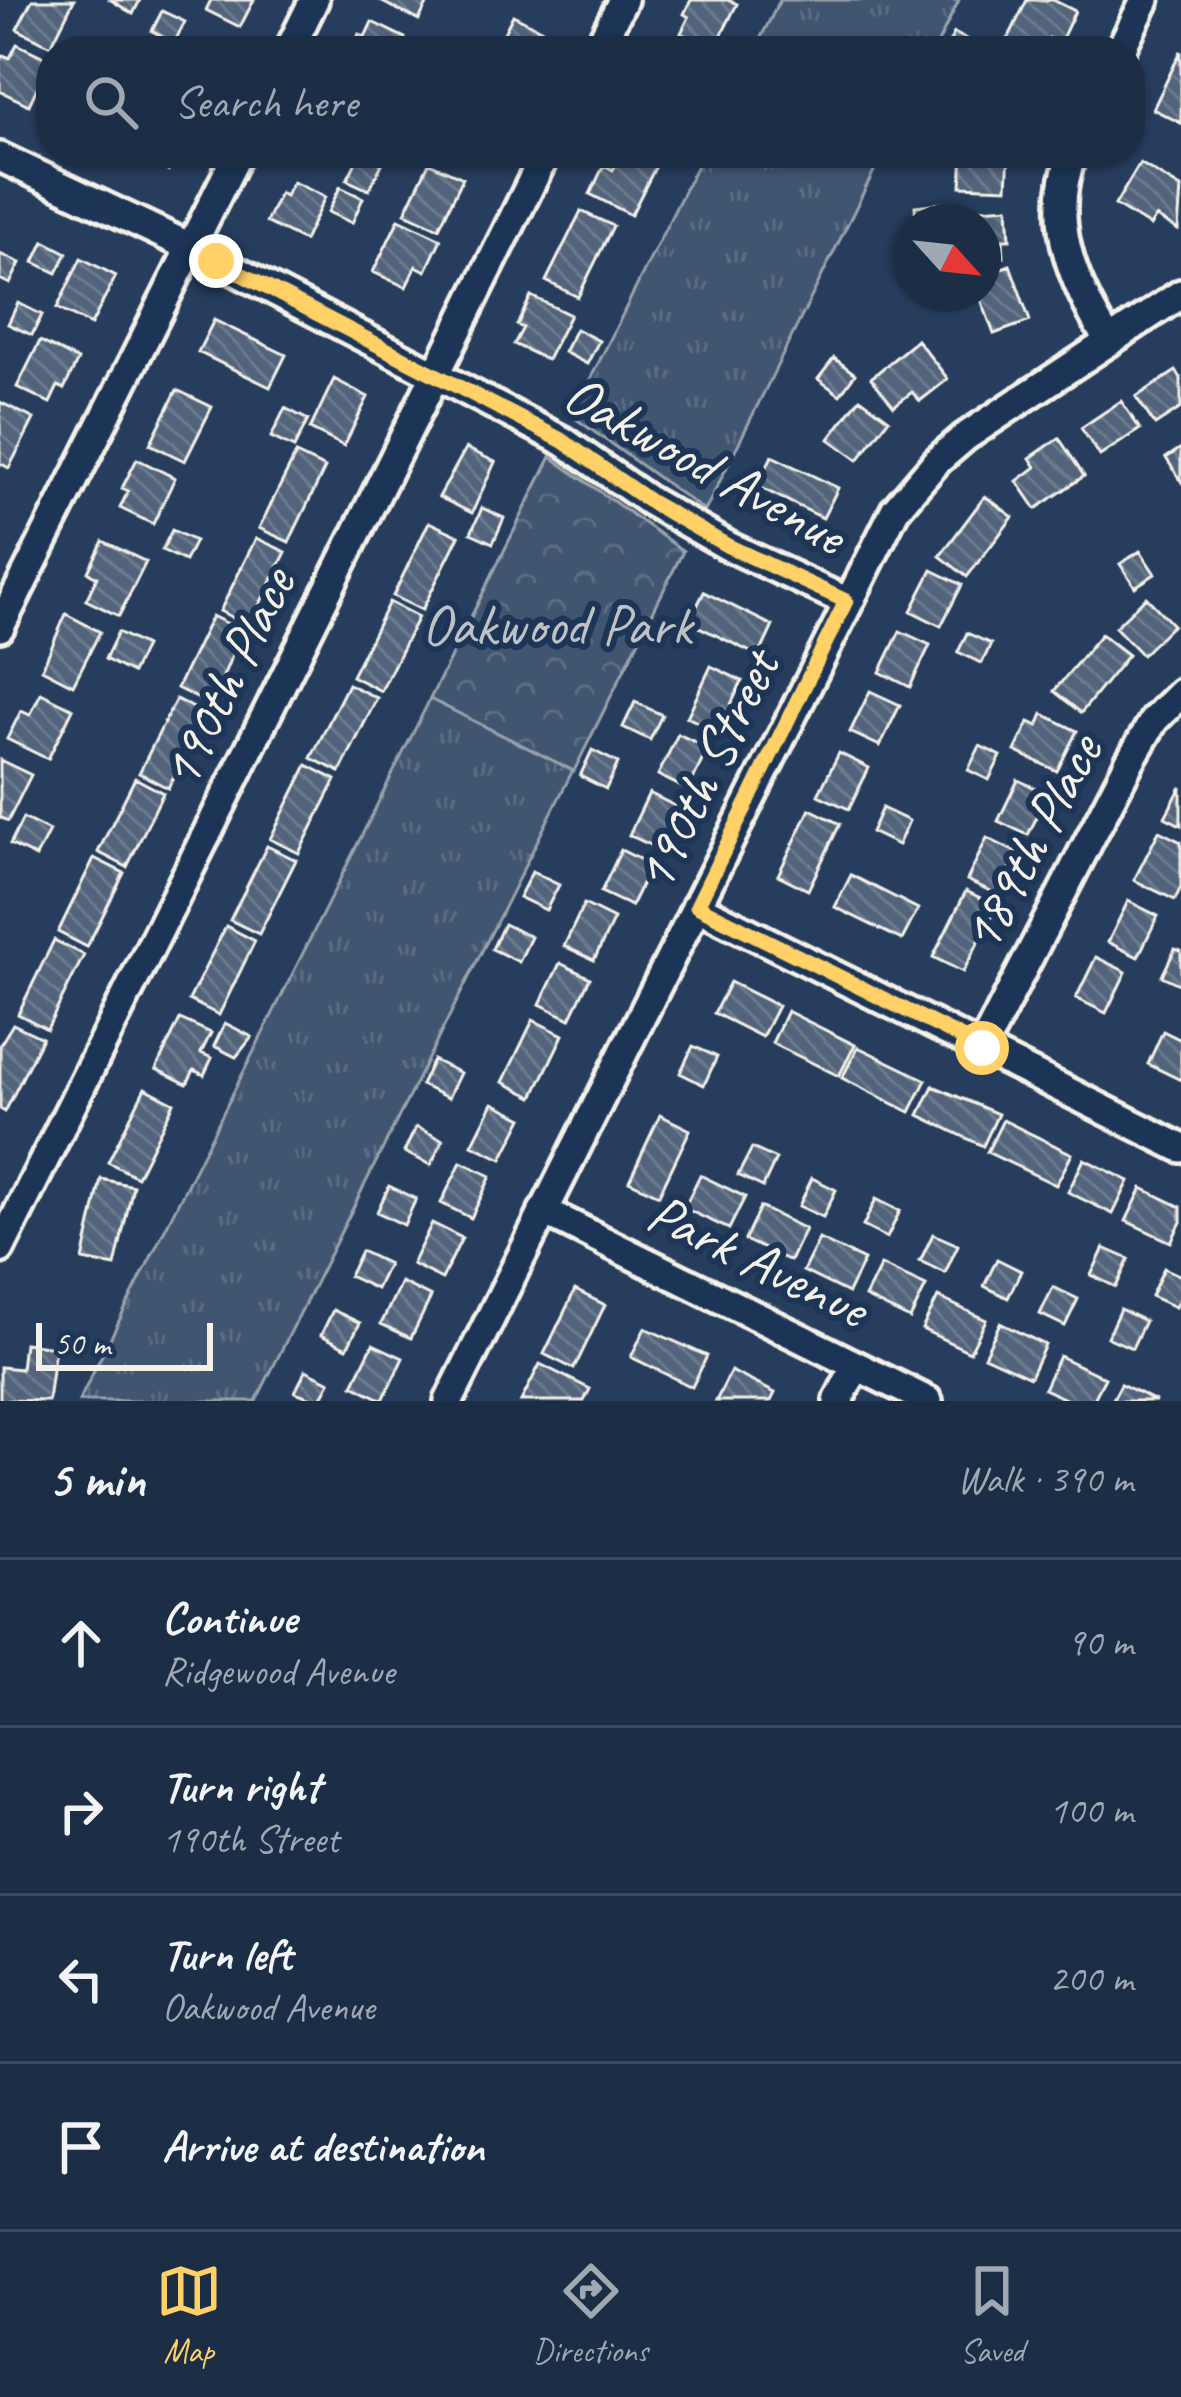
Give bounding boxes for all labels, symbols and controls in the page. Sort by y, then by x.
search box [36,36,1145,168]
icon: search [78,69,144,135]
text: Search here [174,74,357,131]
north arrow [893,204,1001,312]
route end [189,234,243,288]
street label: Oakwood Avenue [552,357,861,573]
street label: 190th Place [143,553,312,800]
park label: Oakwood Park [422,589,695,661]
street label: 190th Street [617,634,797,903]
street label: 189th Place [944,719,1120,964]
route start [955,1021,1009,1075]
street label: Park Avenue [636,1176,883,1345]
scale bar [36,1317,213,1370]
text: 50 m [54,1323,110,1365]
text: 5 min [48,1447,145,1511]
text: Walk · 390 m [957,1455,1133,1504]
text: Continue [162,1590,296,1647]
icon: ahead [48,1610,114,1676]
text: 90 m [1067,1618,1133,1667]
text: Ridgewood Avenue [162,1647,394,1696]
text: Turn right [162,1758,320,1815]
icon: right [48,1778,114,1844]
text: 100 m [1049,1786,1133,1835]
text: 190th Street [162,1815,339,1864]
text: Turn left [162,1926,292,1983]
icon: left [48,1946,114,2012]
text: 200 m [1049,1954,1133,2003]
text: Oakwood Avenue [162,1983,375,2032]
icon: arrive [48,2114,114,2180]
text: Arrive at destination [162,2118,484,2175]
tab: Map [156,2258,222,2372]
tab: Directions [533,2258,648,2372]
tab: Saved [959,2258,1025,2372]

